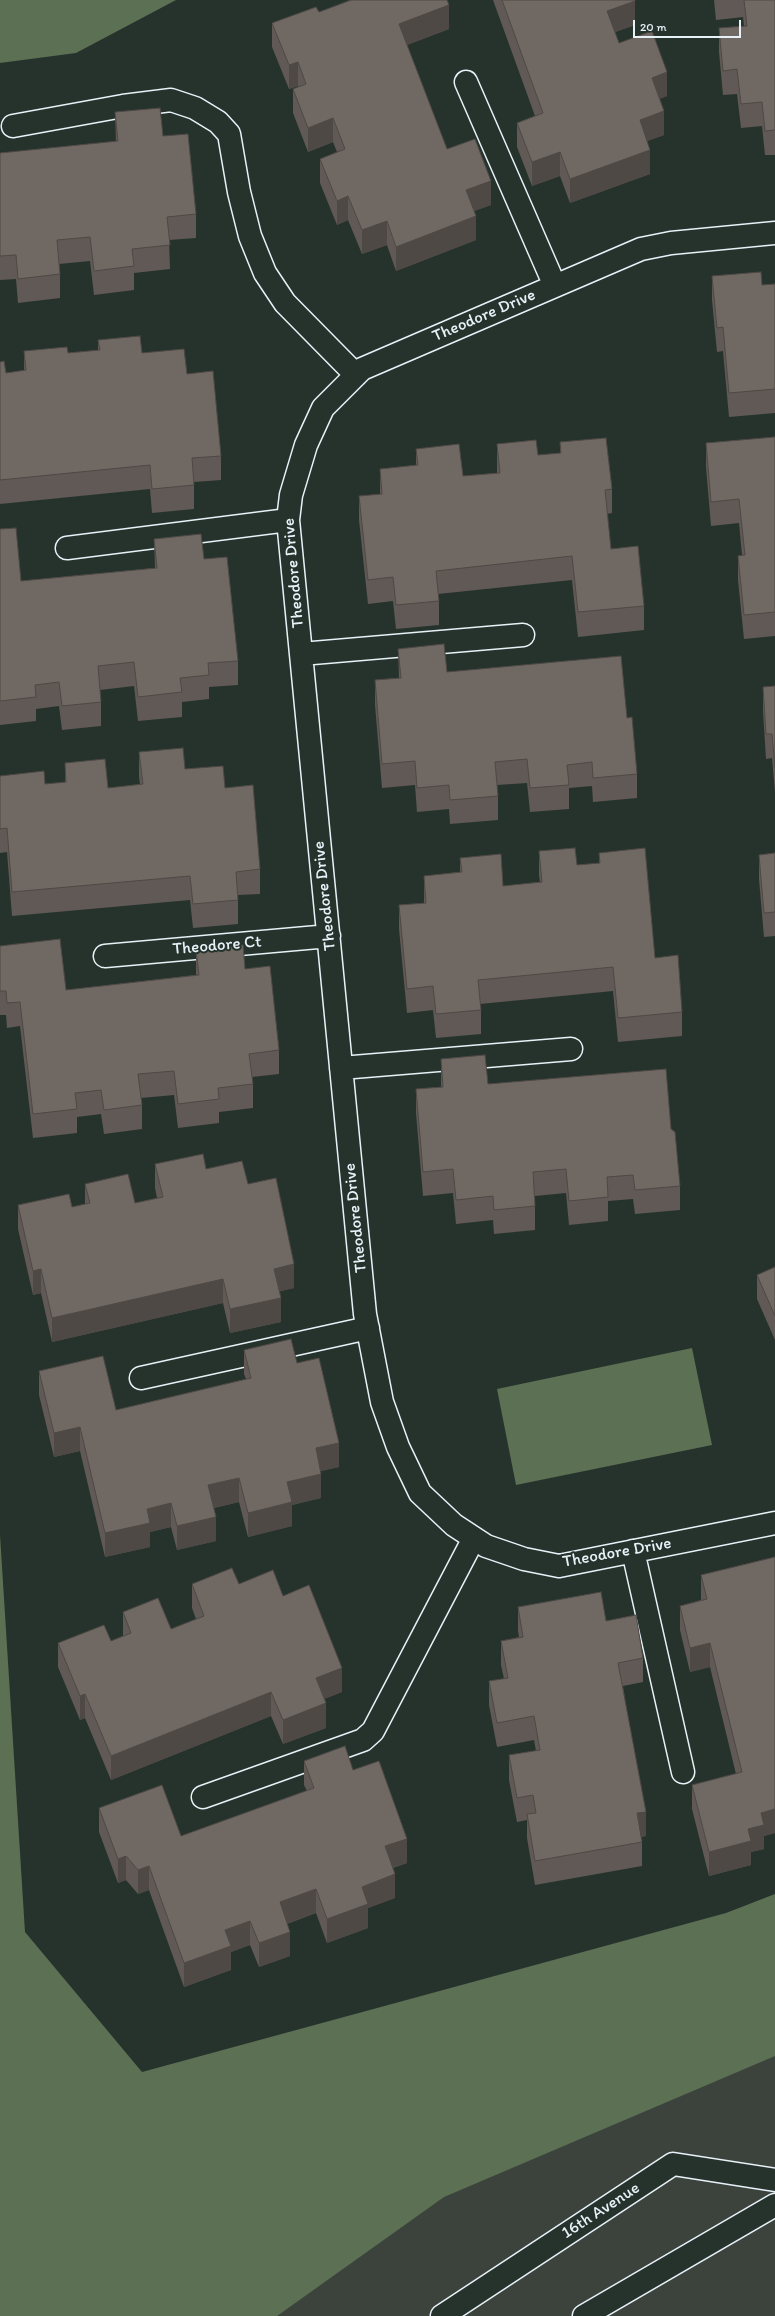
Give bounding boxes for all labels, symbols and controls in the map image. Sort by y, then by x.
scale bar [635,12,743,38]
text: 20 m [640,20,667,34]
street label: Theodore Drive [429,285,539,347]
street label: Theodore Drive [279,517,309,629]
street label: Theodore Drive [309,840,341,952]
street label: Theodore Ct [172,932,262,960]
street label: Theodore Drive [340,1162,372,1274]
street label: Theodore Drive [561,1533,673,1573]
street label: 16th Avenue [558,2178,644,2244]

